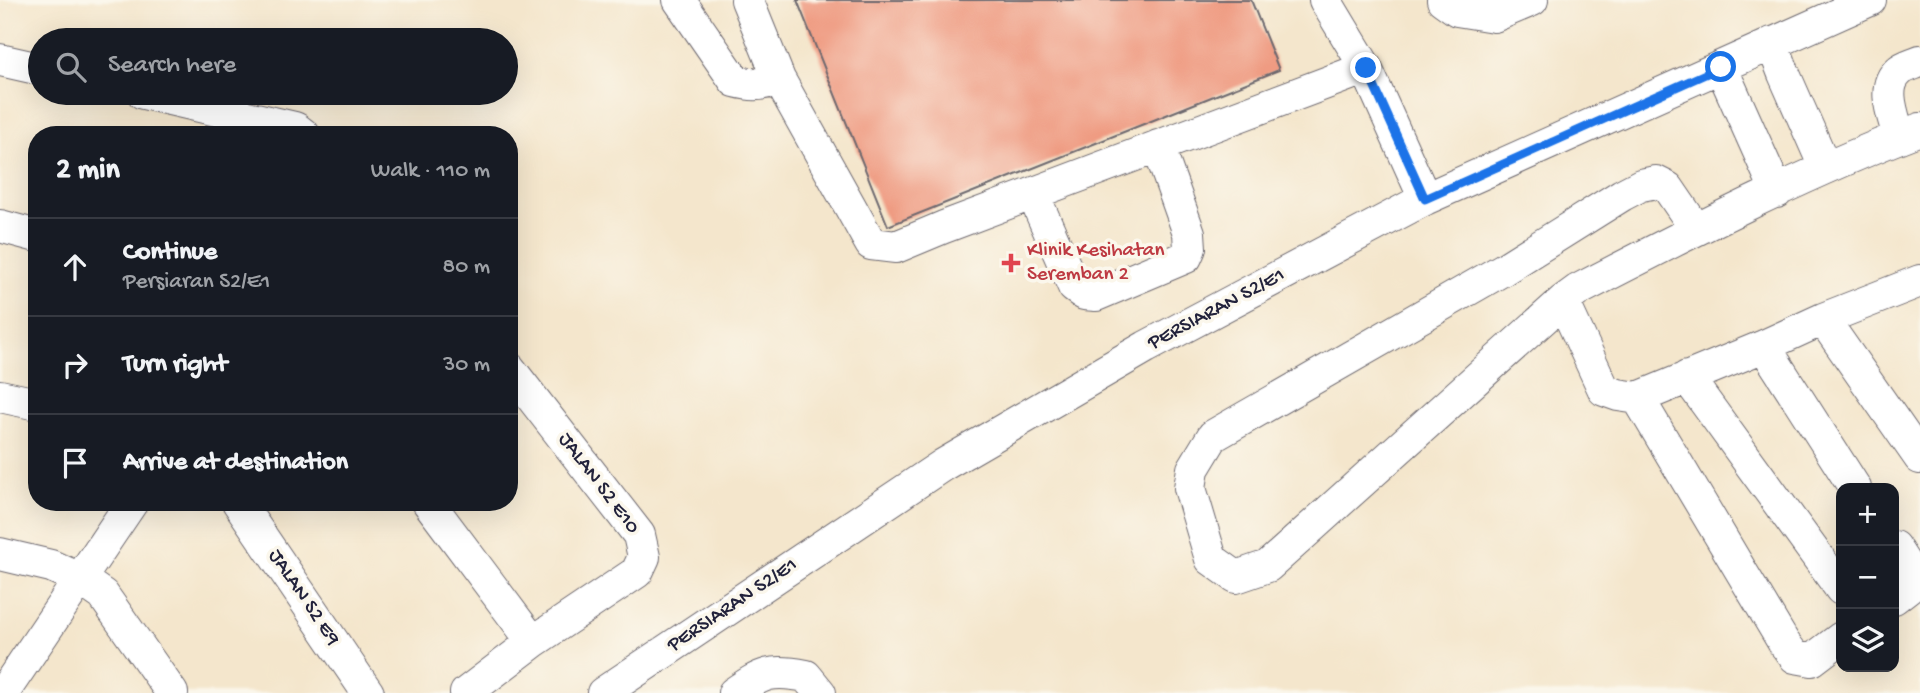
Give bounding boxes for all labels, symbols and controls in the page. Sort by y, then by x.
search box [28,28,518,105]
icon: search [52,48,90,86]
text: Search here [108,51,236,82]
route start [1705,51,1736,82]
route end [1350,52,1381,83]
text: 2 min [56,154,120,189]
text: Walk · 110 m [371,158,490,185]
text: Continue [123,238,217,269]
place label: Klinik Kesihatan Seremban 2 [1027,239,1164,288]
icon: ahead [56,248,94,286]
marker: Klinik Kesihatan Seremban 2 [1001,253,1021,273]
text: 80 m [443,254,490,281]
street label: PERSIARAN S2/E1 [1143,263,1290,357]
text: Persiaran S2/E1 [123,269,270,296]
icon: right [56,346,94,384]
text: Turn right [123,350,227,381]
text: 30 m [443,352,490,379]
street label: JALAN S2 E10 [552,428,644,540]
icon: arrive [56,444,94,482]
text: Arrive at destination [123,448,348,479]
map controls [1836,483,1899,672]
button: + [1836,483,1899,546]
street label: JALAN S2 E9 [262,545,345,651]
button: − [1836,546,1899,609]
street label: PERSIARAN S2/E1 [662,553,803,659]
button: layers [1836,609,1899,672]

